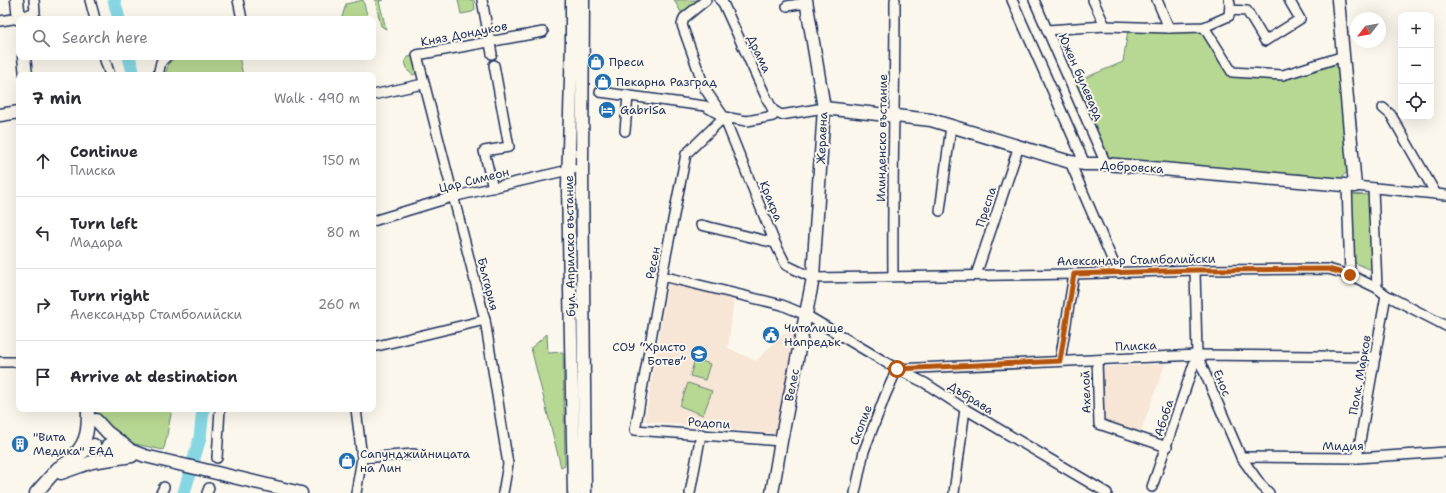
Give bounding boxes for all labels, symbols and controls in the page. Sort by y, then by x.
north arrow [1350,12,1386,48]
map controls [1398,12,1434,120]
button: + [1398,12,1434,48]
search box [16,16,376,60]
street label: Княз Дондуков [419,18,509,50]
icon: search [30,27,52,49]
text: Search here [62,28,148,48]
street label: Южен булевард [1055,31,1108,123]
street label: Драма [743,32,775,76]
button: − [1398,48,1434,84]
shop icon: Преси [586,52,606,72]
place label: Преси [609,54,644,70]
shop icon: Пекарна Разград [593,72,613,92]
place label: Пекарна Разград [616,74,717,90]
street label: Илинденско въстание [873,74,891,202]
button: locate [1398,84,1434,120]
text: 7 min [32,87,82,109]
text: Walk · 490 m [274,90,360,107]
hotel icon: GabriSa [597,100,617,120]
place label: GabriSa [620,102,667,118]
street label: Жеравна [813,111,831,165]
text: Continue [70,142,138,162]
icon: ahead [32,150,54,172]
text: 150 m [322,152,360,169]
street label: Добровска [1100,157,1165,177]
text: Плиска [70,162,115,179]
street label: Цар Симеон [437,164,511,196]
street label: бул. Априлско въстание [561,175,579,317]
street label: Кракра [756,178,787,224]
street label: Преспа [972,184,1000,229]
text: Turn left [70,214,138,234]
icon: left [32,222,54,244]
text: 80 m [326,224,360,241]
text: Мадара [70,234,123,251]
street label: Ресен [642,245,664,281]
street label: Александър Стамболийски [1056,251,1216,269]
street label: България [474,256,502,312]
route end [1341,266,1359,284]
text: Turn right [70,286,150,306]
icon: right [32,294,54,316]
text: 260 m [318,296,360,313]
text: Александър Стамболийски [70,306,242,323]
place label: Читалище Напредък [784,320,844,350]
public building icon: Читалище Напредък [761,325,781,345]
street label: Полк. Марков [1345,334,1375,416]
street label: Плиска [1115,337,1158,355]
place label: СОУ “Христо Ботев” [612,339,686,369]
school or university icon: СОУ “Христо Ботев” [689,344,709,364]
route start [888,360,906,378]
icon: arrive [32,366,54,388]
text: Arrive at destination [70,367,238,387]
street label: Велес [781,367,803,403]
street label: Енос [1209,367,1235,399]
street label: Ахелой [1077,370,1095,414]
street label: Дъбрава [945,378,997,419]
street label: Абоба [1151,397,1178,439]
street label: Скопие [846,402,876,447]
street label: Родопи [687,414,731,432]
place label: "Вита Медика" ЕАД [33,429,113,459]
building icon: "Вита Медика" ЕАД [10,434,30,454]
street label: Мидия [1322,438,1364,454]
place label: Сапунджийницата на Лин [360,446,470,476]
shop icon: Сапунджийницата на Лин [337,451,357,471]

